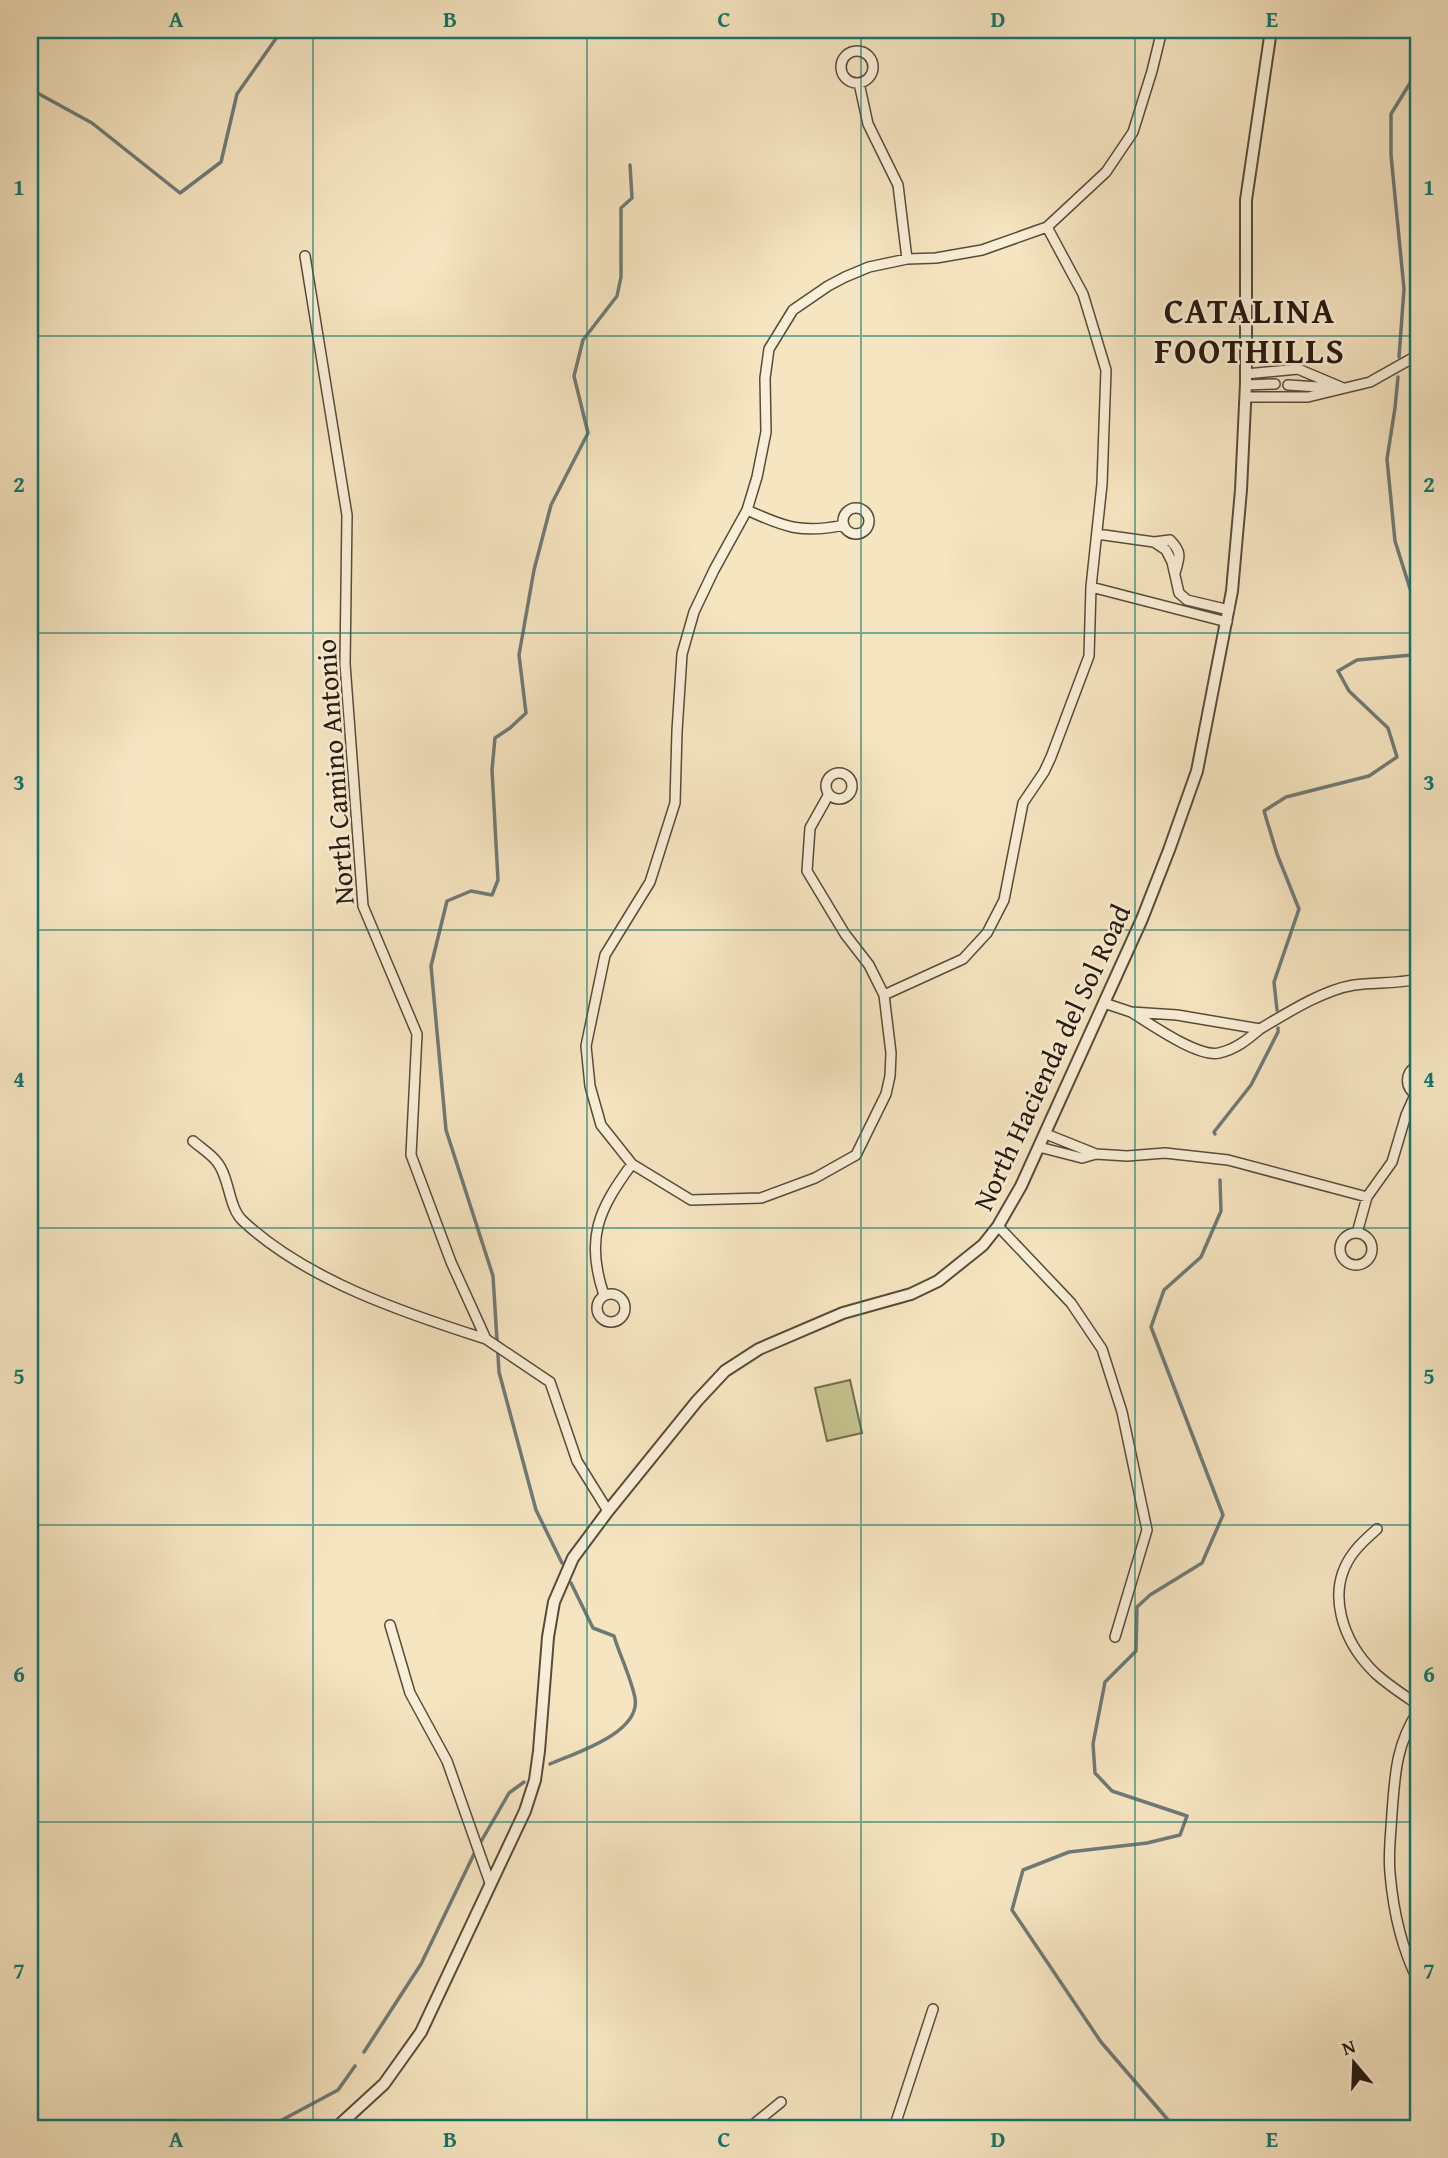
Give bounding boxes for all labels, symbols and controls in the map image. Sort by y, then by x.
text: A [169,2,184,35]
text: B [443,2,457,35]
text: C [717,2,731,35]
text: D [991,2,1006,35]
text: E [1266,2,1278,35]
text: 1 [13,170,25,203]
text: 1 [1423,170,1435,203]
district label: CATALINA FOOTHILLS [1154,285,1346,376]
text: 2 [13,467,25,500]
text: 2 [1423,467,1435,500]
street label: North Camino Antonio [304,638,364,906]
text: 3 [13,765,25,798]
text: 3 [1423,765,1435,798]
street label: North Hacienda del Sol Road [962,897,1140,1217]
text: 4 [13,1062,25,1095]
text: 4 [1423,1062,1435,1095]
text: 5 [13,1359,25,1392]
text: 5 [1423,1359,1435,1392]
text: 6 [13,1657,25,1690]
text: 6 [1423,1657,1435,1690]
text: 7 [13,1954,25,1987]
text: 7 [1423,1954,1435,1987]
north arrow [1318,2028,1388,2098]
text: N [1338,2032,1359,2062]
text: A [169,2122,184,2155]
text: B [443,2122,457,2155]
text: C [717,2122,731,2155]
text: D [991,2122,1006,2155]
text: E [1266,2122,1278,2155]

